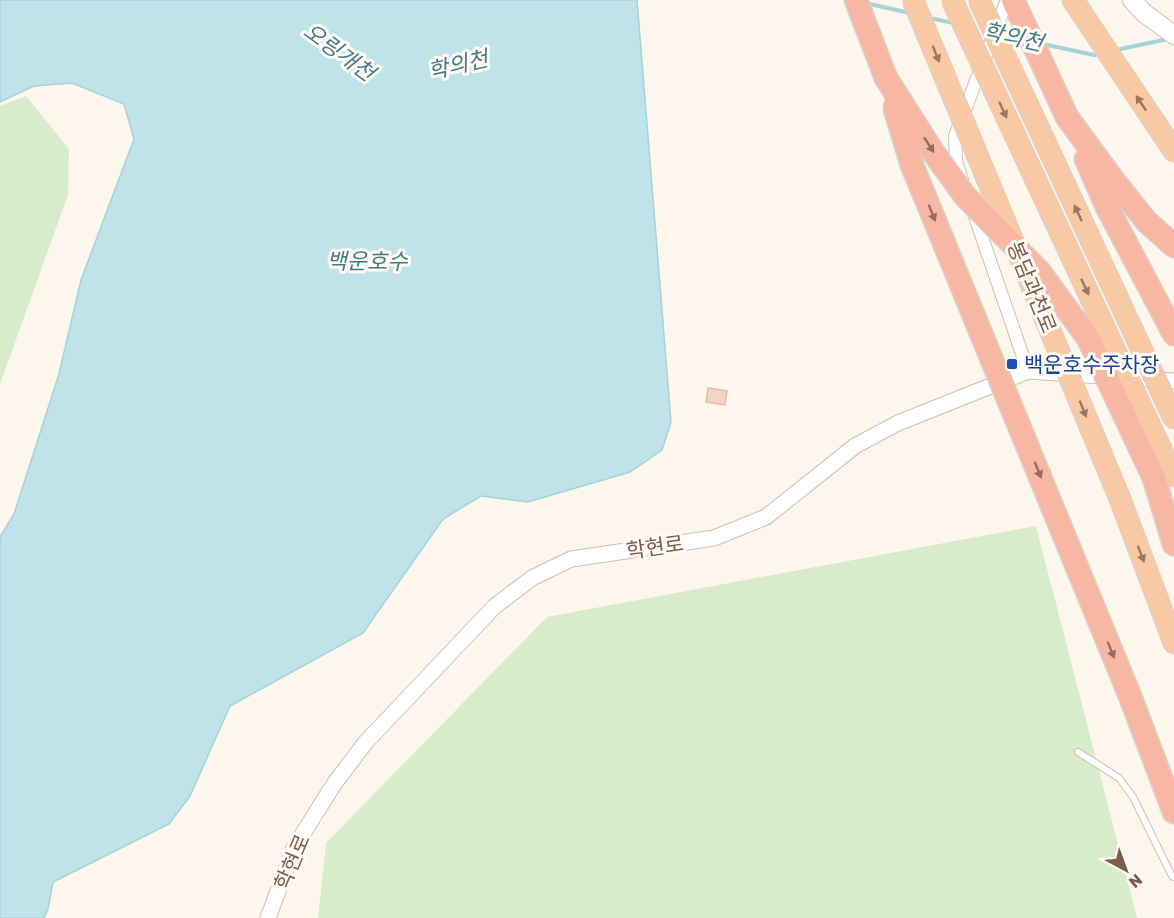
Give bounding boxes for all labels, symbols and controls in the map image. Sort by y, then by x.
water label: 오링개천 [298,17,382,88]
water label: 학의천 [980,17,1048,58]
water label: 학의천 [425,44,493,85]
one-way arrow [932,45,941,63]
one-way arrow [1135,95,1147,111]
one-way arrow [998,102,1008,120]
one-way arrow [923,137,934,153]
one-way arrow [928,204,937,222]
one-way arrow [1074,205,1083,222]
street label: 봉담과천로 [1002,238,1062,336]
water label: 백운호수 [327,248,408,275]
one-way arrow [1081,278,1090,295]
place label: 백운호수주차장 [1024,352,1159,377]
marker: 백운호수주차장 [1005,357,1019,371]
one-way arrow [1079,400,1088,418]
one-way arrow [1033,461,1043,479]
street label: 학현로 [625,531,685,563]
one-way arrow [1136,545,1146,563]
one-way arrow [1107,641,1116,659]
street label: 학현로 [269,830,315,894]
north arrow [1096,840,1156,900]
text: N [1125,870,1146,892]

